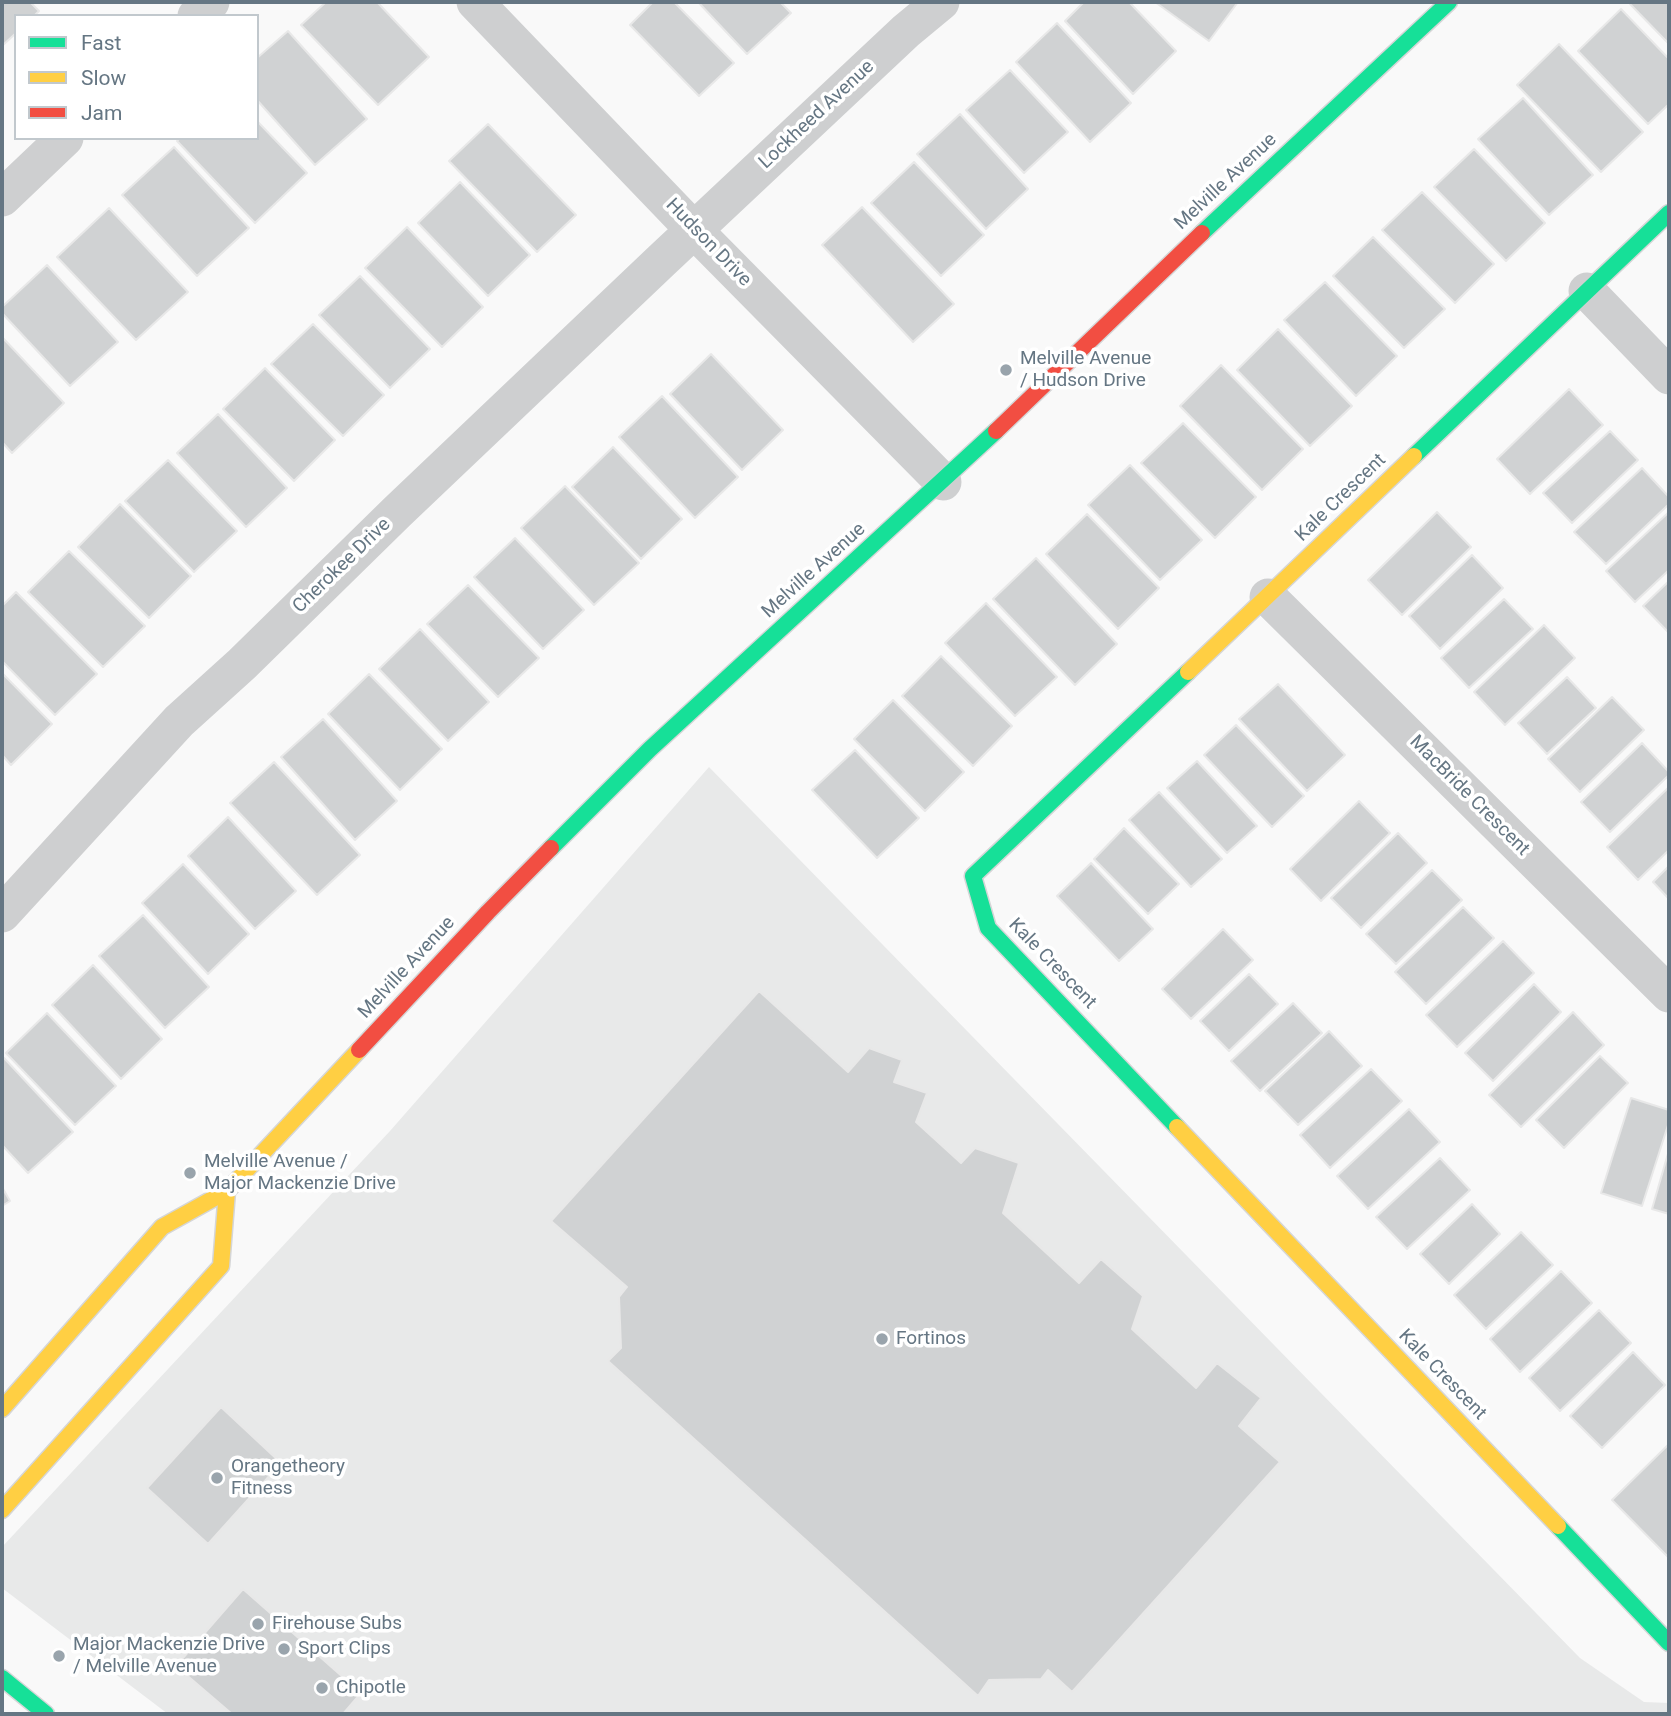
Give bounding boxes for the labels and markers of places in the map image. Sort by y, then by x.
place label: Melville Avenue / Hudson Drive [1020,348,1151,392]
marker: Melville Avenue / Hudson Drive [998,362,1014,378]
place label: Melville Avenue / Major Mackenzie Drive [204,1151,396,1195]
marker: Melville Avenue / Major Mackenzie Drive [182,1165,198,1181]
place label: Fortinos [896,1328,966,1350]
marker: Fortinos [874,1331,890,1347]
place label: Orangetheory Fitness [231,1456,345,1500]
marker: Orangetheory Fitness [209,1470,225,1486]
place label: Firehouse Subs [272,1613,402,1635]
marker: Firehouse Subs [250,1616,266,1632]
place label: Major Mackenzie Drive / Melville Avenue [73,1634,265,1678]
place label: Sport Clips [298,1638,391,1660]
marker: Sport Clips [276,1641,292,1657]
marker: Major Mackenzie Drive / Melville Avenue [51,1648,67,1664]
place label: Chipotle [336,1677,406,1699]
marker: Chipotle [314,1680,330,1696]

